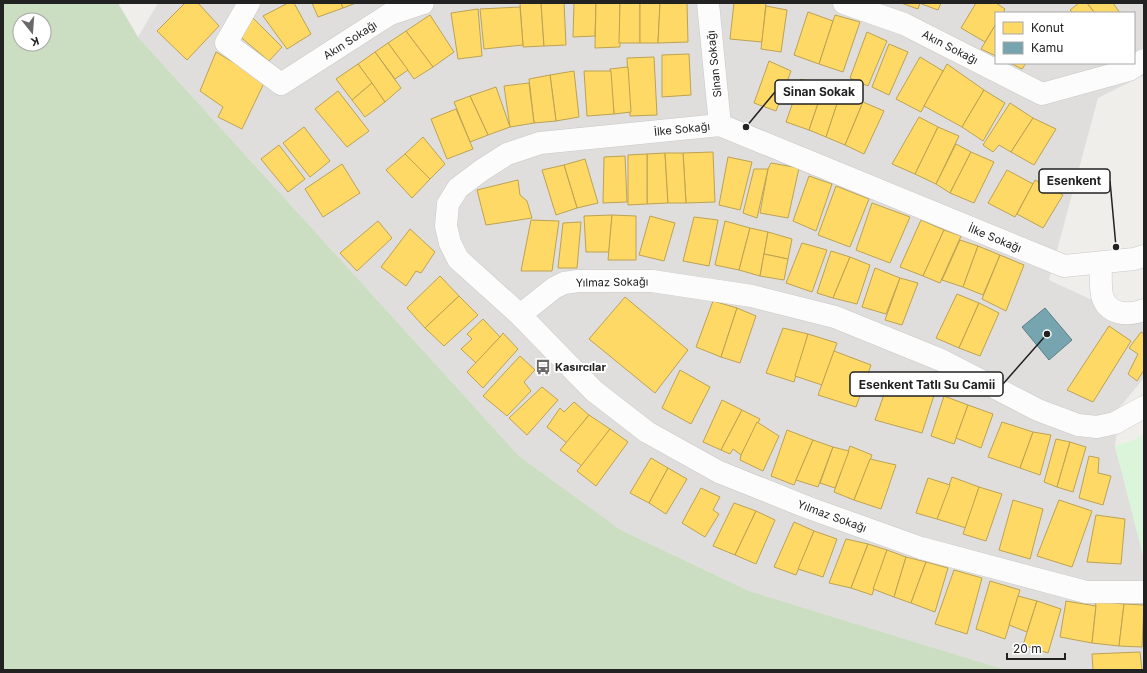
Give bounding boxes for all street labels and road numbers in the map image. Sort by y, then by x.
street label: Akın Sokağı [321,17,379,63]
street label: Akın Sokağı [920,27,980,67]
street label: Sinan Sokağı [704,30,724,98]
street label: İlke Sokağı [653,119,711,139]
street label: İlke Sokağı [966,221,1024,255]
street label: Yılmaz Sokağı [576,274,648,290]
street label: Yılmaz Sokağı [795,497,869,535]

